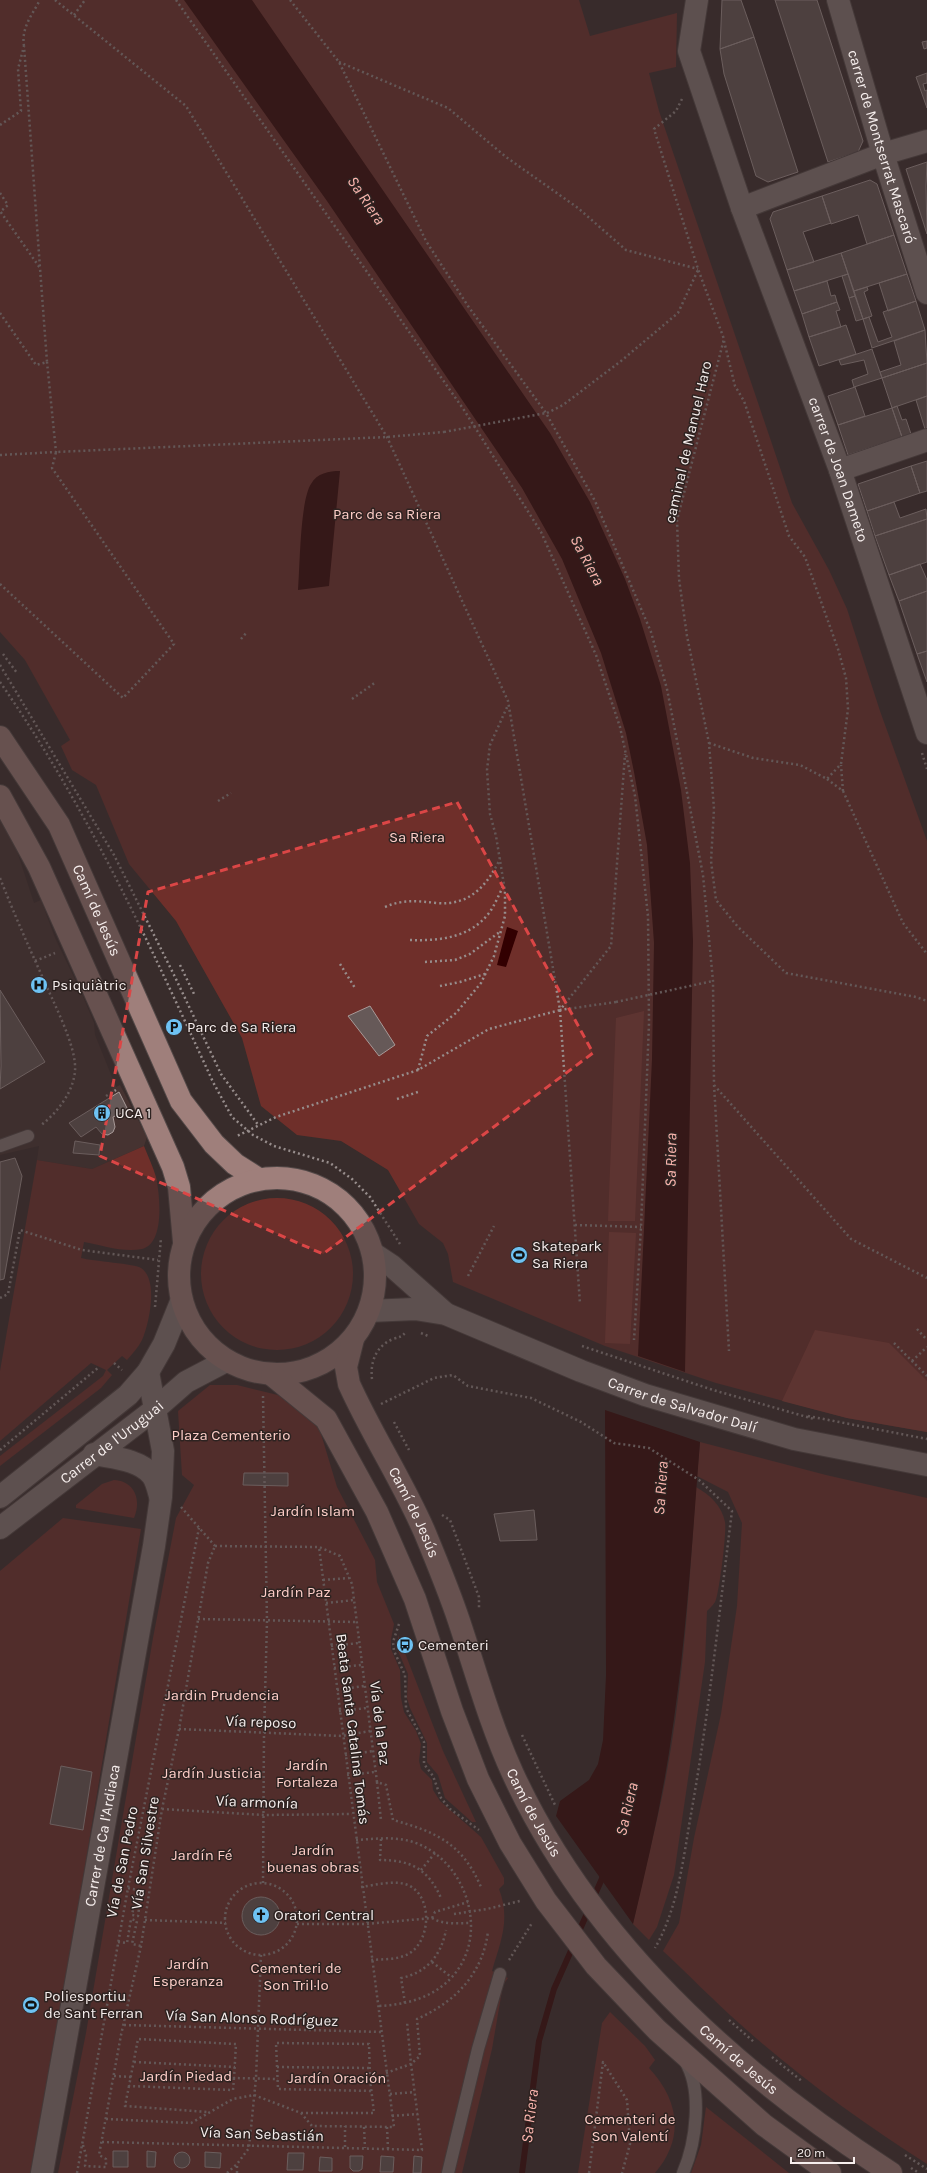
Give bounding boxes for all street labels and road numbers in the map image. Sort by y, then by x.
street label: carrer de Montserrat Mascaró [844,47,920,246]
street label: caminal de Manuel Haro [661,359,715,525]
street label: carrer de Joan Dameto [804,394,872,544]
street label: Camí de Jesús [69,861,125,959]
street label: Carrer de Salvador Dalí [605,1373,760,1437]
street label: Carrer de l'Uruguai [56,1397,167,1488]
street label: Camí de Jesús [385,1464,443,1560]
street label: Beata Santa Catalina Tomás [332,1633,374,1825]
street label: Vía de la Paz [366,1680,394,1766]
street label: Vía reposo [225,1712,297,1732]
street label: Carrer de Ca l'Ardiaca [81,1763,124,1908]
street label: Camí de Jesús [503,1765,565,1860]
street label: Vía armonía [216,1792,298,1812]
street label: Vía San Silvestre [127,1795,163,1911]
street label: Vía de San Pedro [102,1805,142,1919]
street label: Vía San Alonso Rodríguez [165,2006,339,2030]
street label: Camí de Jesús [696,2021,782,2098]
street label: Vía San Sebastián [200,2123,324,2145]

